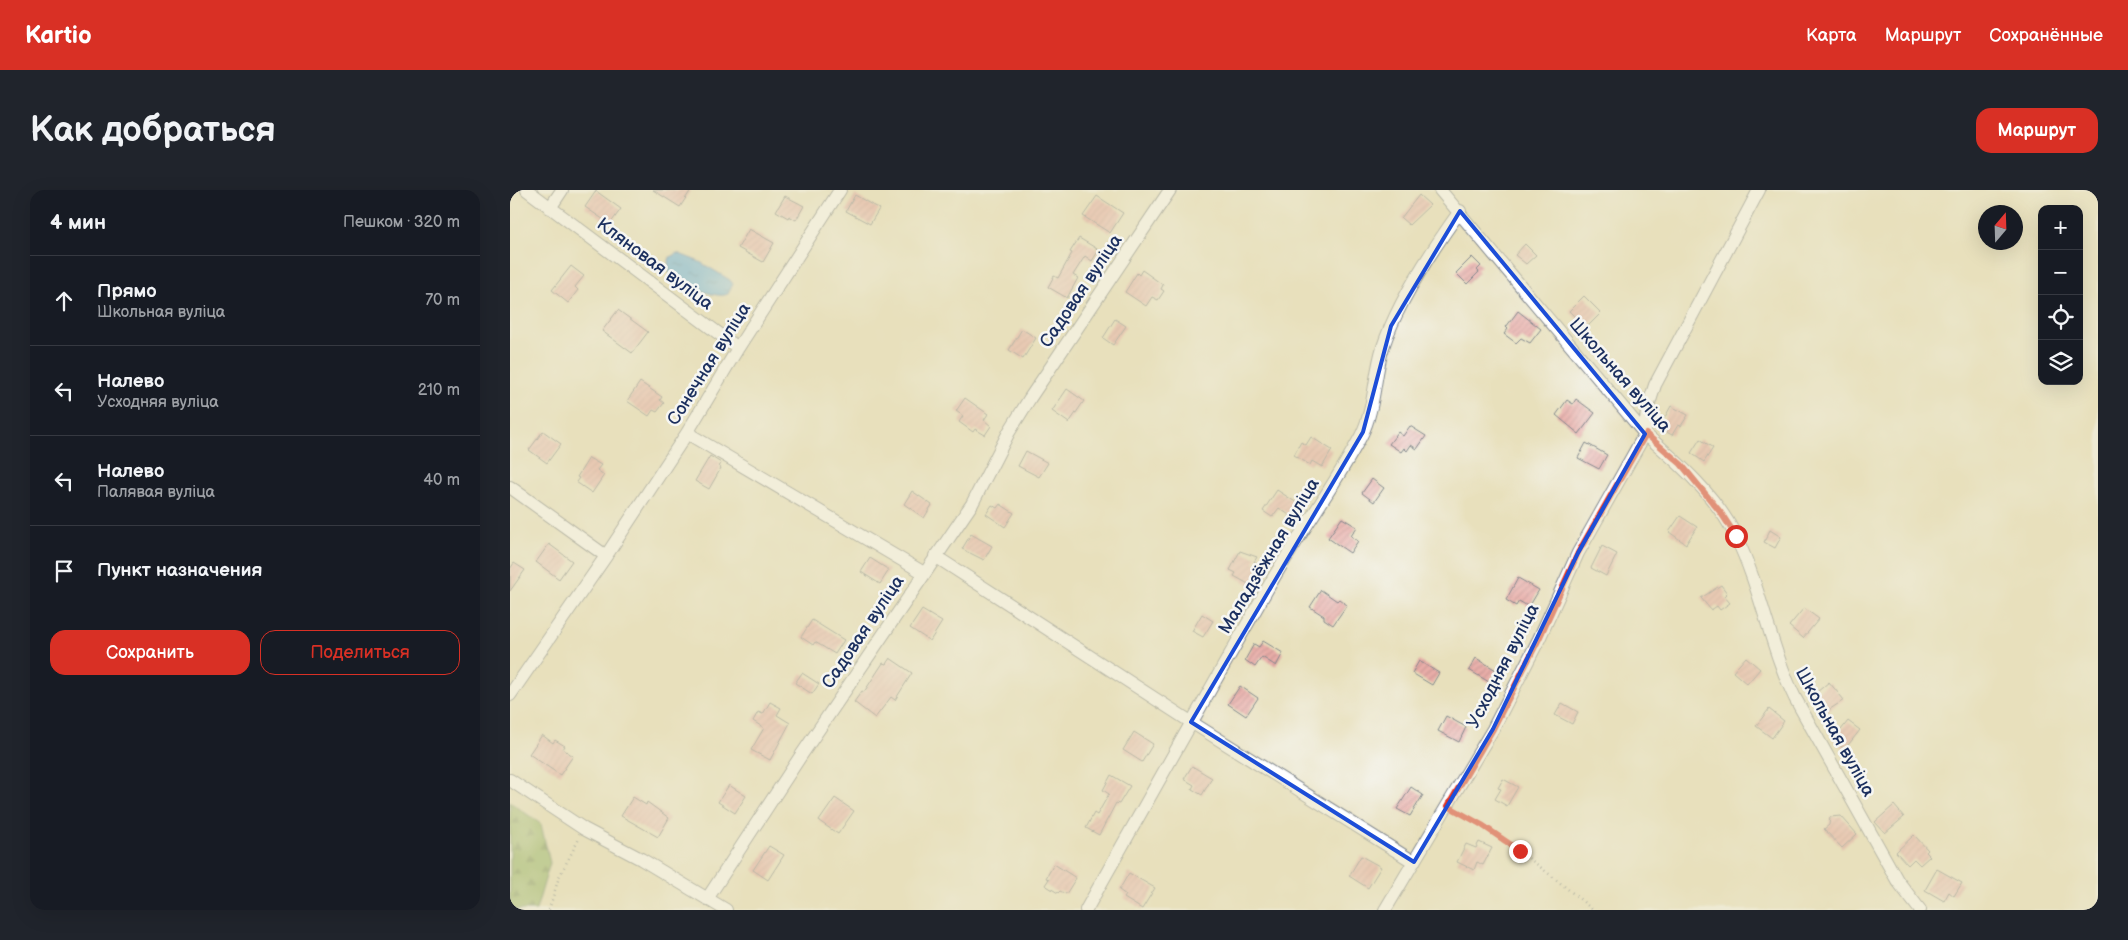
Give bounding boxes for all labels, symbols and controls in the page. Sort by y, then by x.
text: Kartio [25,21,92,50]
text: Карта [1806,25,1857,46]
text: Маршрут [1885,25,1961,46]
text: Сохранённые [1989,25,2103,46]
button: Маршрут [1976,108,2098,153]
text: Как добраться [30,109,276,152]
north arrow [1978,205,2023,250]
map controls [2038,205,2083,385]
button: + [2038,205,2083,250]
text: 4 мин [50,210,106,235]
text: Пешком · 320 m [343,213,460,232]
street label: Кляновая вуліца [593,214,717,315]
street label: Садовая вуліца [1035,230,1127,351]
button: − [2038,250,2083,295]
text: Прямо [97,280,157,303]
icon: ahead [50,287,78,315]
text: 70 m [425,291,460,310]
button: locate [2038,295,2083,340]
street label: Сонечная вуліца [663,299,755,429]
text: Школьная вуліца [97,303,225,322]
street label: Школьная вуліца [1565,314,1676,437]
button: layers [2038,340,2083,385]
text: Налево [97,370,164,393]
icon: left [50,377,78,405]
text: 210 m [418,381,460,400]
text: Усходняя вуліца [97,393,219,412]
text: Налево [97,460,164,483]
icon: left [50,467,78,495]
text: 40 m [423,471,460,490]
street label: Маладзёжная вуліца [1214,474,1324,638]
text: Палявая вуліца [97,483,215,502]
route start [1725,525,1748,548]
icon: arrive [50,557,78,585]
text: Пункт назначения [97,559,262,582]
street label: Садовая вуліца [817,571,909,692]
street label: Усходняя вуліца [1463,600,1544,732]
button: Сохранить [50,630,250,675]
button: Поделиться [260,630,460,675]
street label: Школьная вуліца [1791,664,1879,801]
route end [1509,840,1532,863]

